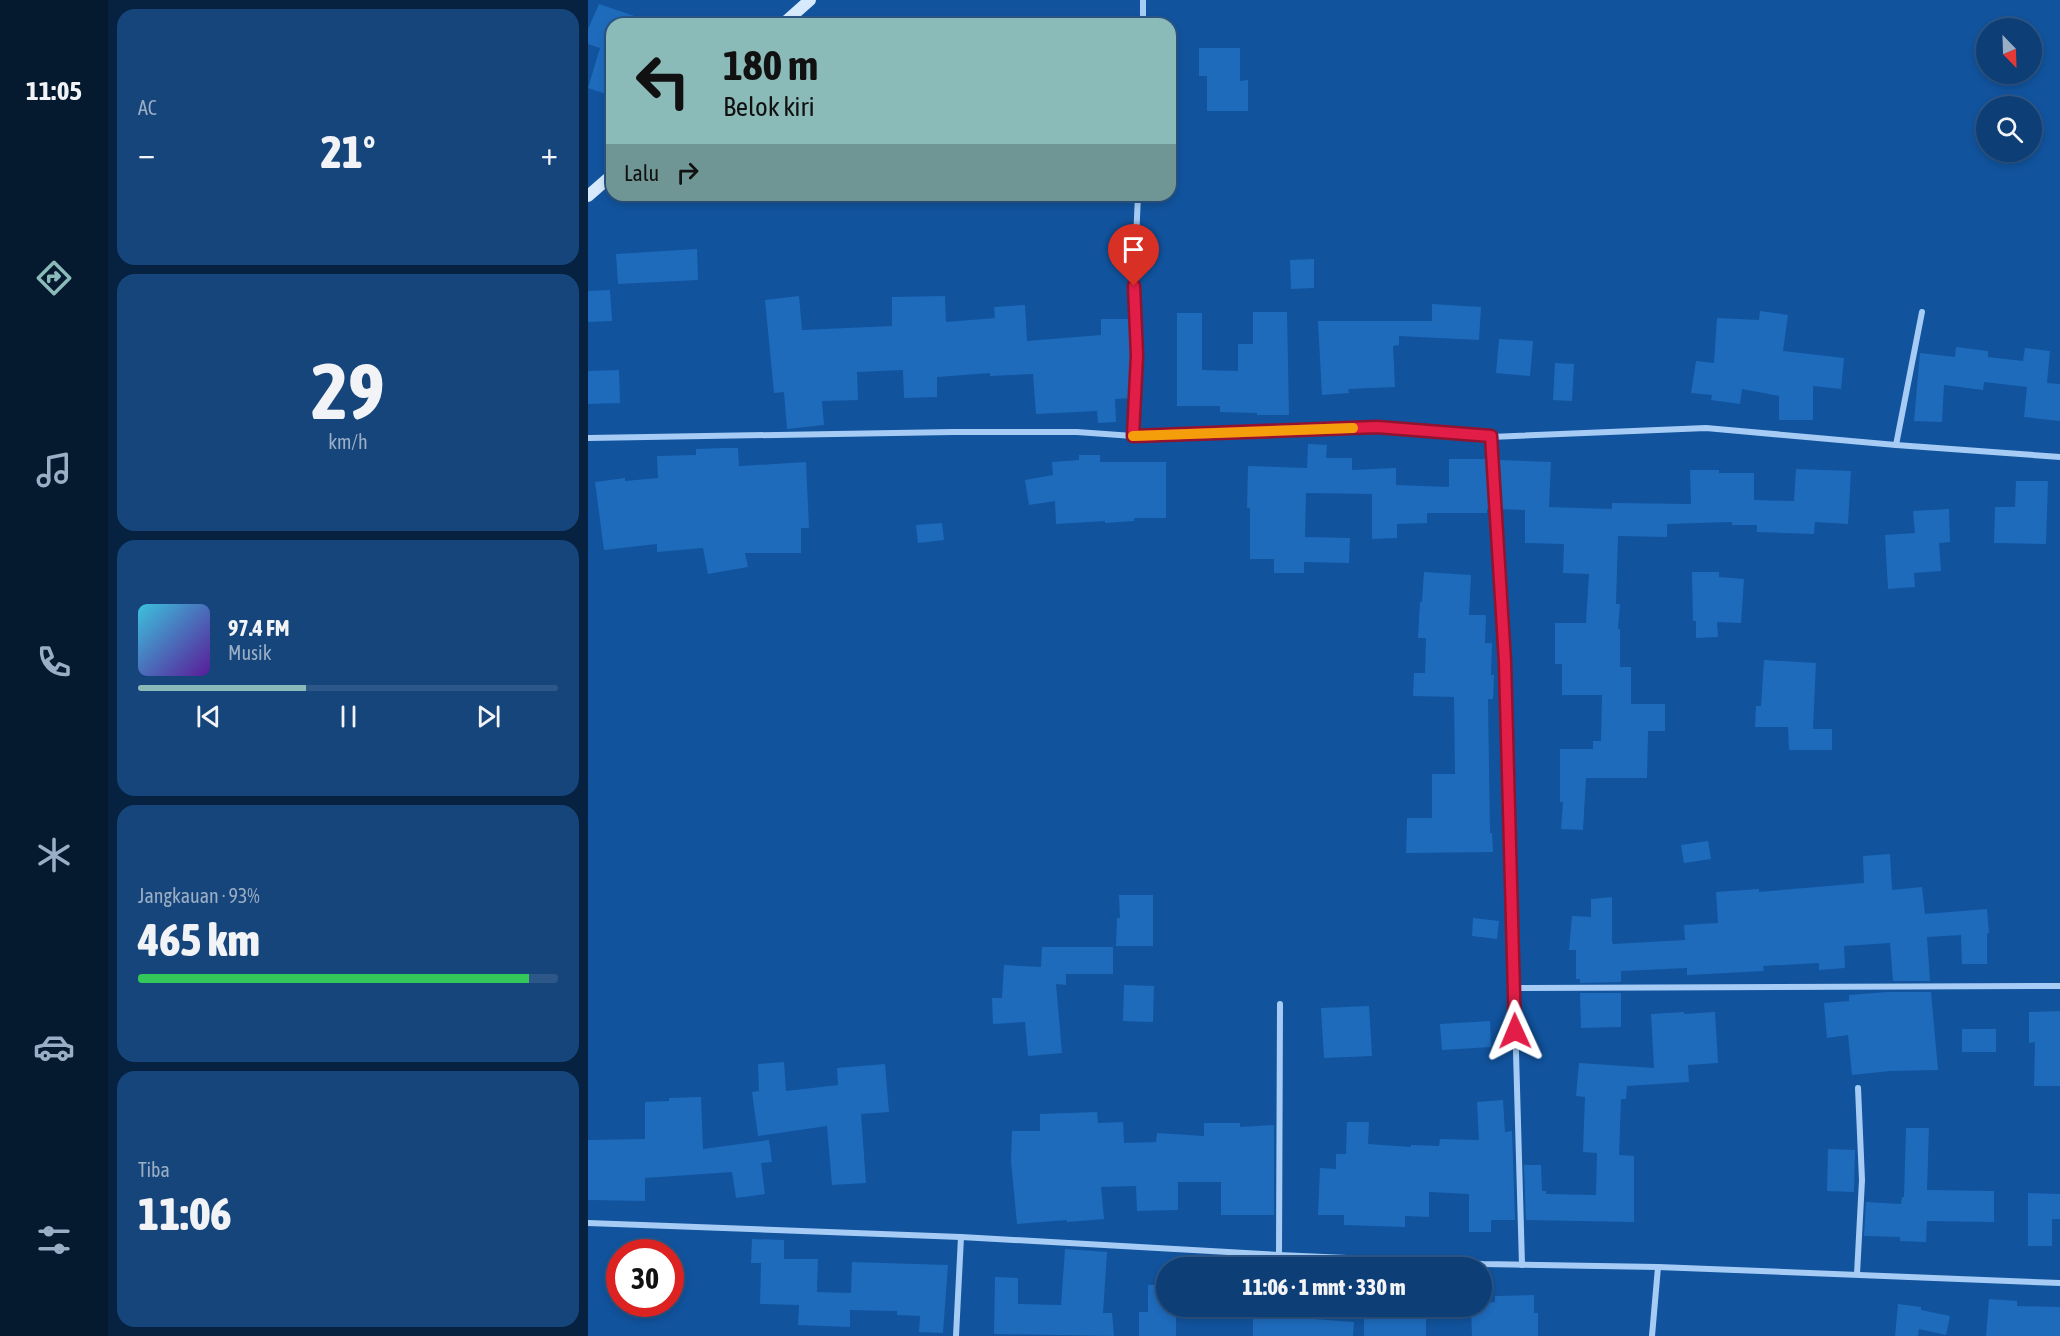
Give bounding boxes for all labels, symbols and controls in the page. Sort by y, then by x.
north arrow [1976,18,2042,84]
map controls [1976,18,2042,162]
text: 180 m [723,41,818,89]
icon: left [624,42,702,120]
text: 11:05 [26,75,82,106]
text: Belok kiri [723,91,815,122]
text: AC [138,96,157,119]
button: search [1976,96,2042,162]
text: 21° [321,126,375,178]
text: − [138,134,155,172]
text: + [541,134,558,172]
icon: right [671,156,704,189]
text: Lalu [624,160,659,186]
pin [1108,224,1159,286]
icon: arrive [1117,233,1150,266]
icon: directions [33,257,75,299]
text: 29 [311,346,385,436]
text: km/h [328,430,368,453]
icon: music [33,449,75,491]
text: 97.4 FM [228,615,290,641]
icon: phone [33,641,75,683]
text: Musik [228,641,272,664]
icon: previous [192,700,225,733]
icon: pause [332,700,365,733]
icon: next [472,700,505,733]
icon: climate [33,834,75,876]
text: Jangkauan · 93% [138,884,260,907]
text: 465 km [138,914,260,966]
position arrow [1483,999,1547,1063]
icon: car [33,1026,75,1068]
text: Tiba [138,1158,170,1181]
text: 11:06 [138,1188,232,1240]
icon: filters [33,1219,75,1261]
speed limit sign: 30 [606,1239,684,1317]
text: 11:06 · 1 mnt · 330 m [1242,1274,1406,1300]

